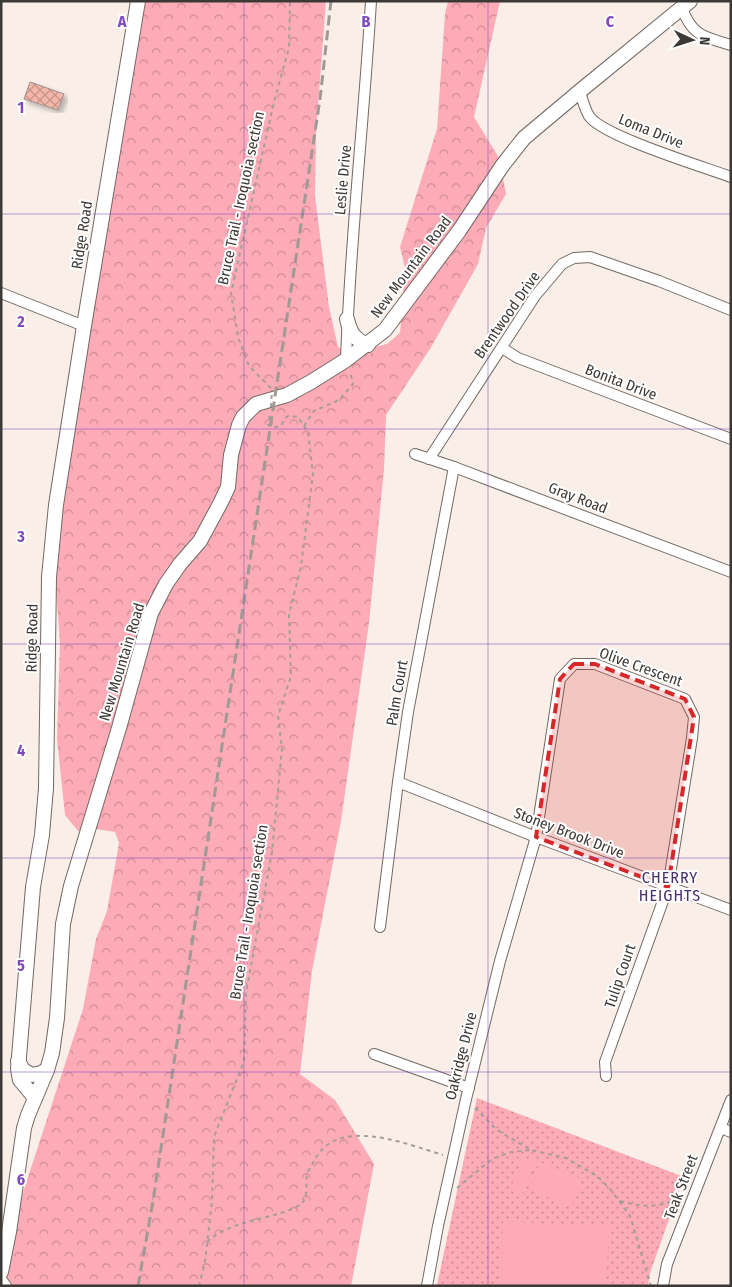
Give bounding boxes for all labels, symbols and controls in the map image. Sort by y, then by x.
text: A [117,12,127,31]
text: B [362,12,371,31]
text: C [606,12,615,31]
north arrow [667,15,717,65]
text: N [696,36,713,46]
text: 1 [18,98,24,117]
street label: Bruce Trail - Iroquoia section [214,110,268,286]
street label: Loma Drive [616,110,686,152]
street label: Leslie Drive [331,144,355,216]
street label: Ridge Road [68,200,96,270]
street label: New Mountain Road [367,213,455,321]
street label: Brentwood Drive [470,268,544,362]
text: 2 [16,312,25,331]
street label: Bonita Drive [583,360,659,404]
street label: Gray Road [546,479,610,517]
text: 3 [16,527,25,546]
street label: New Mountain Road [95,601,149,723]
street label: Ridge Road [22,603,42,673]
street label: Olive Crescent [597,644,685,690]
street label: Palm Court [382,659,412,727]
text: 4 [17,741,25,760]
street label: Stoney Brook Drive [511,804,627,862]
street label: Bruce Trail - Iroquoia section [226,823,272,1001]
district label: CHERRY HEIGHTS [639,868,701,905]
street label: Tulip Court [601,941,639,1010]
text: 5 [17,956,25,975]
street label: Oakridge Drive [441,1010,481,1102]
street label: Teak Street [660,1152,702,1222]
text: 6 [17,1170,25,1189]

